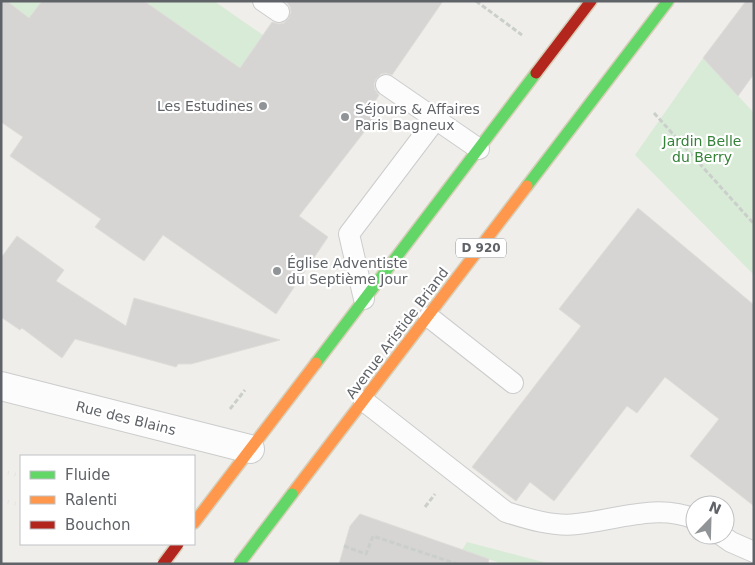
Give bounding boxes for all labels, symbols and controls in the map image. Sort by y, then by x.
place label: Les Estudines [157,98,253,114]
marker: Les Estudines [257,100,269,112]
place label: Séjours & Affaires Paris Bagneux [355,101,480,133]
marker: Séjours & Affaires Paris Bagneux [339,111,351,123]
park label: Jardin Belle du Berry [662,133,741,165]
road number: D 920 [456,238,506,258]
place label: Église Adventiste du Septième Jour [287,255,408,287]
street label: Avenue Aristide Briand [342,264,452,402]
marker: Église Adventiste du Septième Jour [271,265,283,277]
street label: Rue des Blains [74,398,178,438]
legend [20,455,195,545]
text: Fluide [65,466,110,484]
text: Ralenti [65,491,117,509]
north arrow [685,495,735,545]
text: N [707,498,724,518]
text: Bouchon [65,516,130,534]

